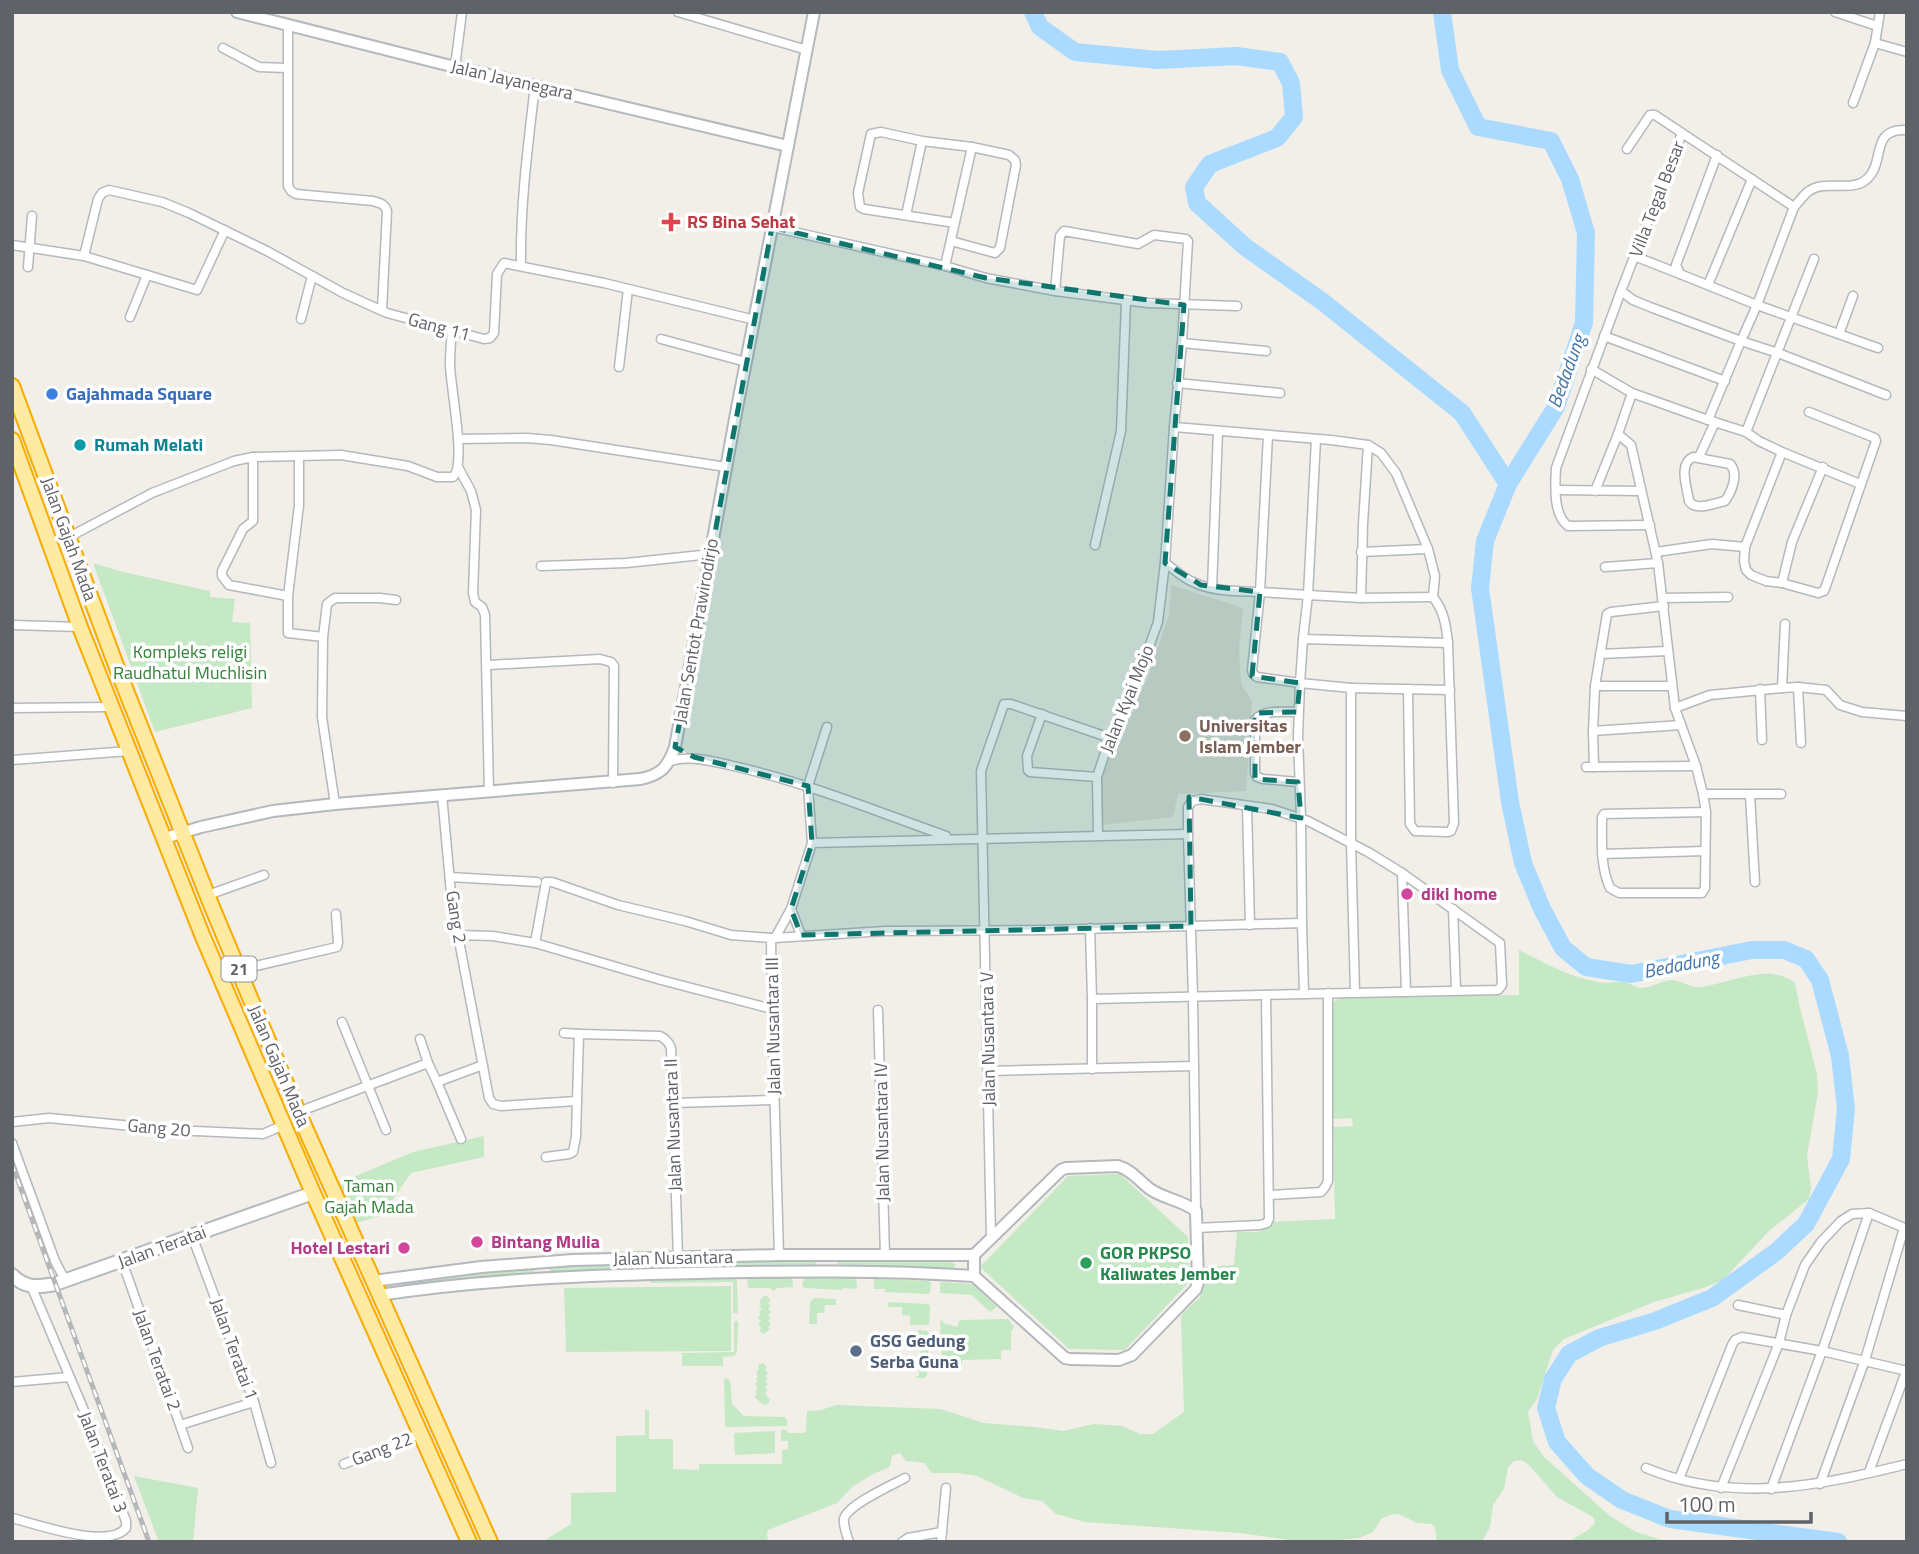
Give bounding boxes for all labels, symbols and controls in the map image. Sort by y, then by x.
street label: Jalan Jayanegara [448,52,576,107]
street label: Villa Tegal Besar [1622,137,1691,261]
place label: RS Bina Sehat [687,208,796,235]
marker: RS Bina Sehat [661,212,681,232]
street label: Gang 11 [405,305,473,348]
water label: Bedadung [1539,328,1593,412]
place label: Gajahmada Square [66,380,212,407]
marker: Gajahmada Square [44,386,60,402]
place label: Rumah Melati [94,431,203,458]
marker: Rumah Melati [72,437,88,453]
street label: Jalan Gajah Mada [34,473,104,605]
street label: Jalan Sentot Prawirodirjo [666,536,725,726]
park label: Kompleks religi Raudhatul Muchlisin [113,638,267,686]
street label: Jalan Kyai Mojo [1093,641,1160,757]
place label: Universitas Islam Jember [1199,712,1301,760]
marker: Universitas Islam Jember [1177,728,1193,744]
place label: diki home [1421,880,1497,907]
marker: diki home [1399,886,1415,902]
street label: Gang 2 [439,889,474,945]
water label: Bedadung [1641,942,1723,985]
road number: 21 [222,956,256,981]
street label: Jalan Nusantara III [758,957,787,1095]
street label: Jalan Nusantara V [973,971,1002,1107]
street label: Jalan Gajah Mada [242,1001,317,1131]
street label: Jalan Nusantara II [657,1058,688,1192]
street label: Jalan Nusantara IV [867,1062,896,1202]
street label: Gang 20 [126,1111,192,1144]
park label: Taman Gajah Mada [324,1172,414,1220]
street label: Jalan Teratai [114,1218,210,1275]
place label: Bintang Mulia [491,1228,600,1255]
place label: Hotel Lestari [291,1234,390,1261]
marker: Bintang Mulia [469,1234,485,1250]
place label: GOR PKPSO Kaliwates Jember [1100,1239,1236,1287]
marker: Hotel Lestari [396,1240,412,1256]
street label: Jalan Nusantara [613,1243,733,1272]
marker: GOR PKPSO Kaliwates Jember [1078,1255,1094,1271]
street label: Jalan Teratai 1 [204,1294,265,1403]
street label: Jalan Teratai 2 [127,1305,188,1414]
place label: GSG Gedung Serba Guna [870,1327,966,1375]
marker: GSG Gedung Serba Guna [848,1343,864,1359]
street label: Jalan Teratai 3 [72,1407,135,1516]
street label: Gang 22 [348,1425,416,1472]
scale bar [1667,1480,1811,1524]
text: 100 m [1678,1488,1735,1520]

